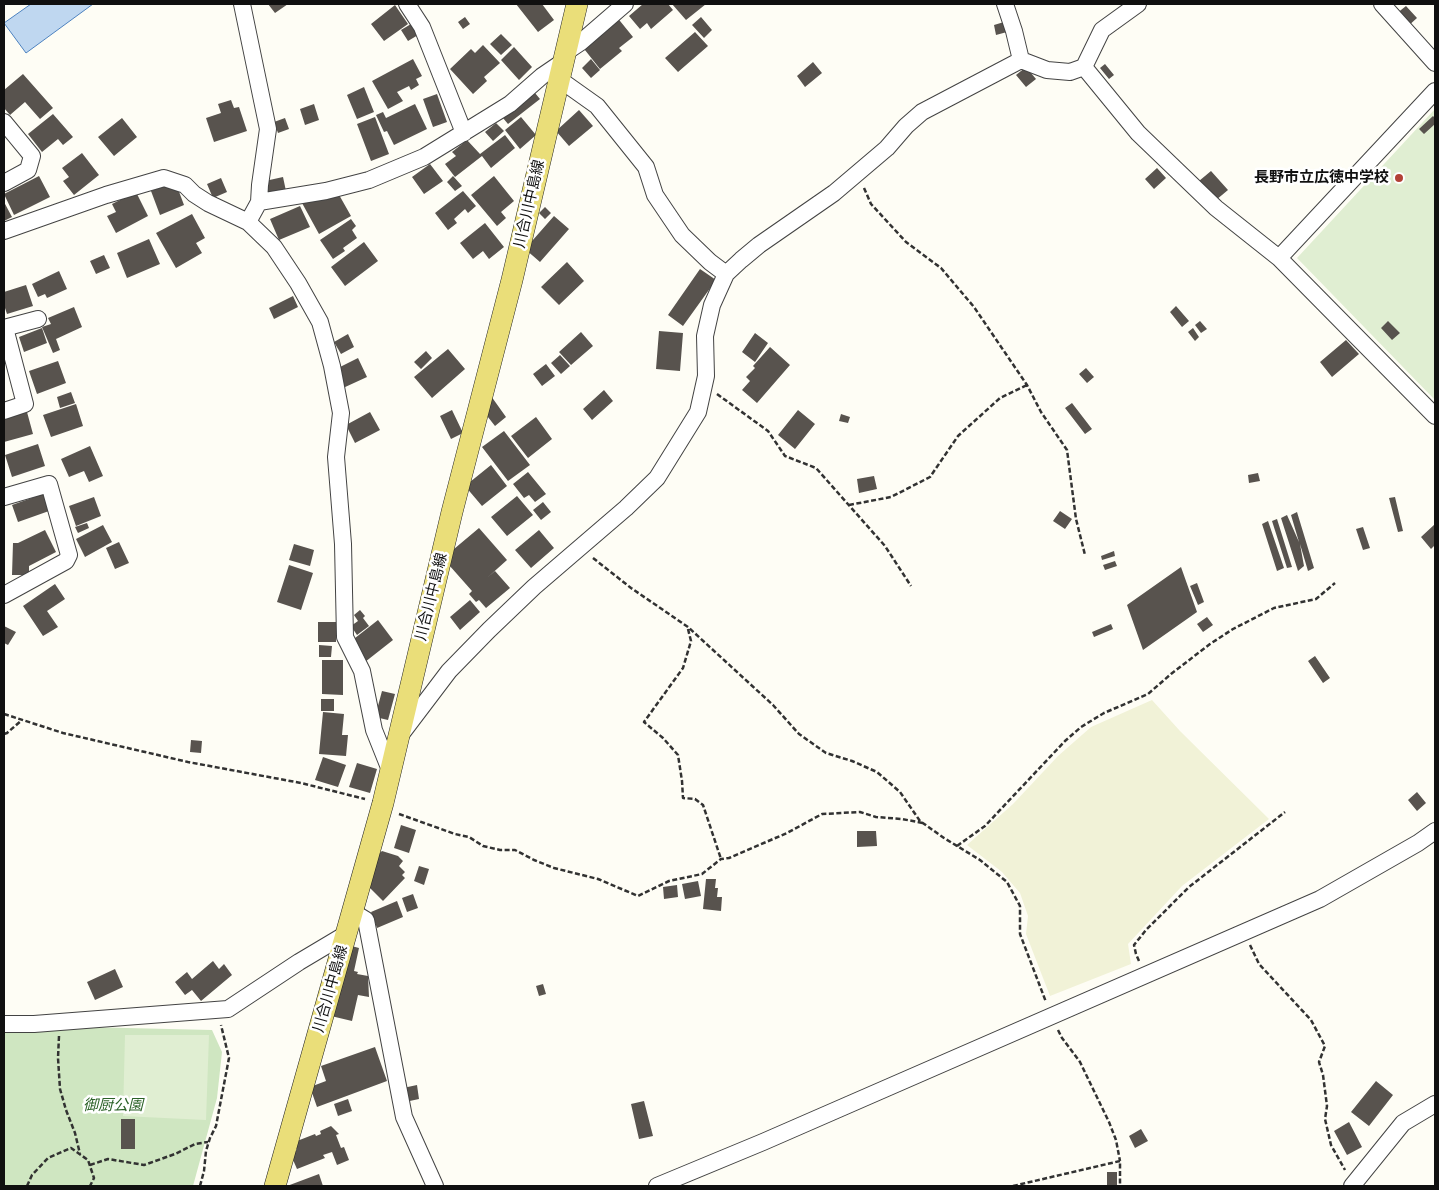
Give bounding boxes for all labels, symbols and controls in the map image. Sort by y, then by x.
street label: 川合川中島線 [511,158,549,250]
place label: 長野市立広徳中学校 [1254,169,1389,187]
marker: 長野市立広徳中学校 [1393,172,1405,184]
street label: 川合川中島線 [412,551,452,643]
street label: 川合川中島線 [310,943,352,1035]
park label: 御厨公園 [83,1097,143,1115]

